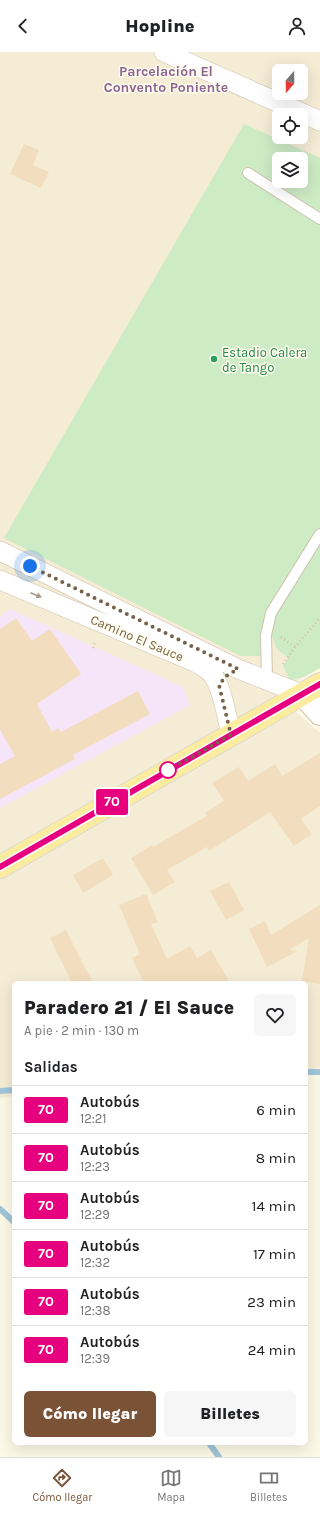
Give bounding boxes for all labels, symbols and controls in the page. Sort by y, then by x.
icon: back [12,15,34,37]
text: Hopline [125,15,195,37]
icon: person [286,15,308,37]
district label: Parcelación El Convento Poniente [104,63,228,96]
north arrow [272,64,308,100]
map controls [272,64,308,188]
button: locate [272,108,308,144]
button: layers [272,152,308,188]
place label: Estadio Calera de Tango [222,345,307,375]
marker: Estadio Calera de Tango [209,354,219,364]
your location [20,556,40,576]
one-way arrow [30,592,42,598]
street label: Camino El Sauce [88,612,186,664]
unlabelled marker [159,761,177,779]
line badge: 70 [94,789,130,815]
text: 70 [104,793,120,810]
button: heart [254,994,296,1036]
text: Paradero 21 / El Sauce [24,997,234,1019]
text: A pie · 2 min · 130 m [24,1023,139,1038]
text: Salidas [24,1058,78,1076]
text: Autobús [80,1093,140,1111]
text: 70 [38,1101,54,1118]
text: 6 min [256,1101,296,1119]
text: 12:21 [80,1111,107,1126]
text: Autobús [80,1141,140,1159]
text: 70 [38,1149,54,1166]
text: 8 min [256,1149,296,1167]
text: 12:23 [80,1159,110,1174]
text: Autobús [80,1189,140,1207]
text: 70 [38,1197,54,1214]
text: 14 min [252,1197,296,1215]
text: 12:29 [80,1207,110,1222]
text: Autobús [80,1237,140,1255]
text: 70 [38,1245,54,1262]
text: 17 min [253,1245,296,1263]
text: 12:32 [80,1255,110,1270]
text: Autobús [80,1285,140,1303]
text: 70 [38,1293,54,1310]
text: 23 min [247,1293,296,1311]
text: 12:38 [80,1303,111,1318]
text: Autobús [80,1333,140,1351]
text: 70 [38,1341,54,1358]
text: 24 min [248,1341,296,1359]
text: 12:39 [80,1351,110,1366]
button: Cómo llegar [24,1391,156,1437]
button: Billetes [164,1391,296,1437]
tab: Cómo llegar [32,1467,92,1504]
tab: Mapa [157,1467,185,1504]
tab: Billetes [250,1467,288,1504]

